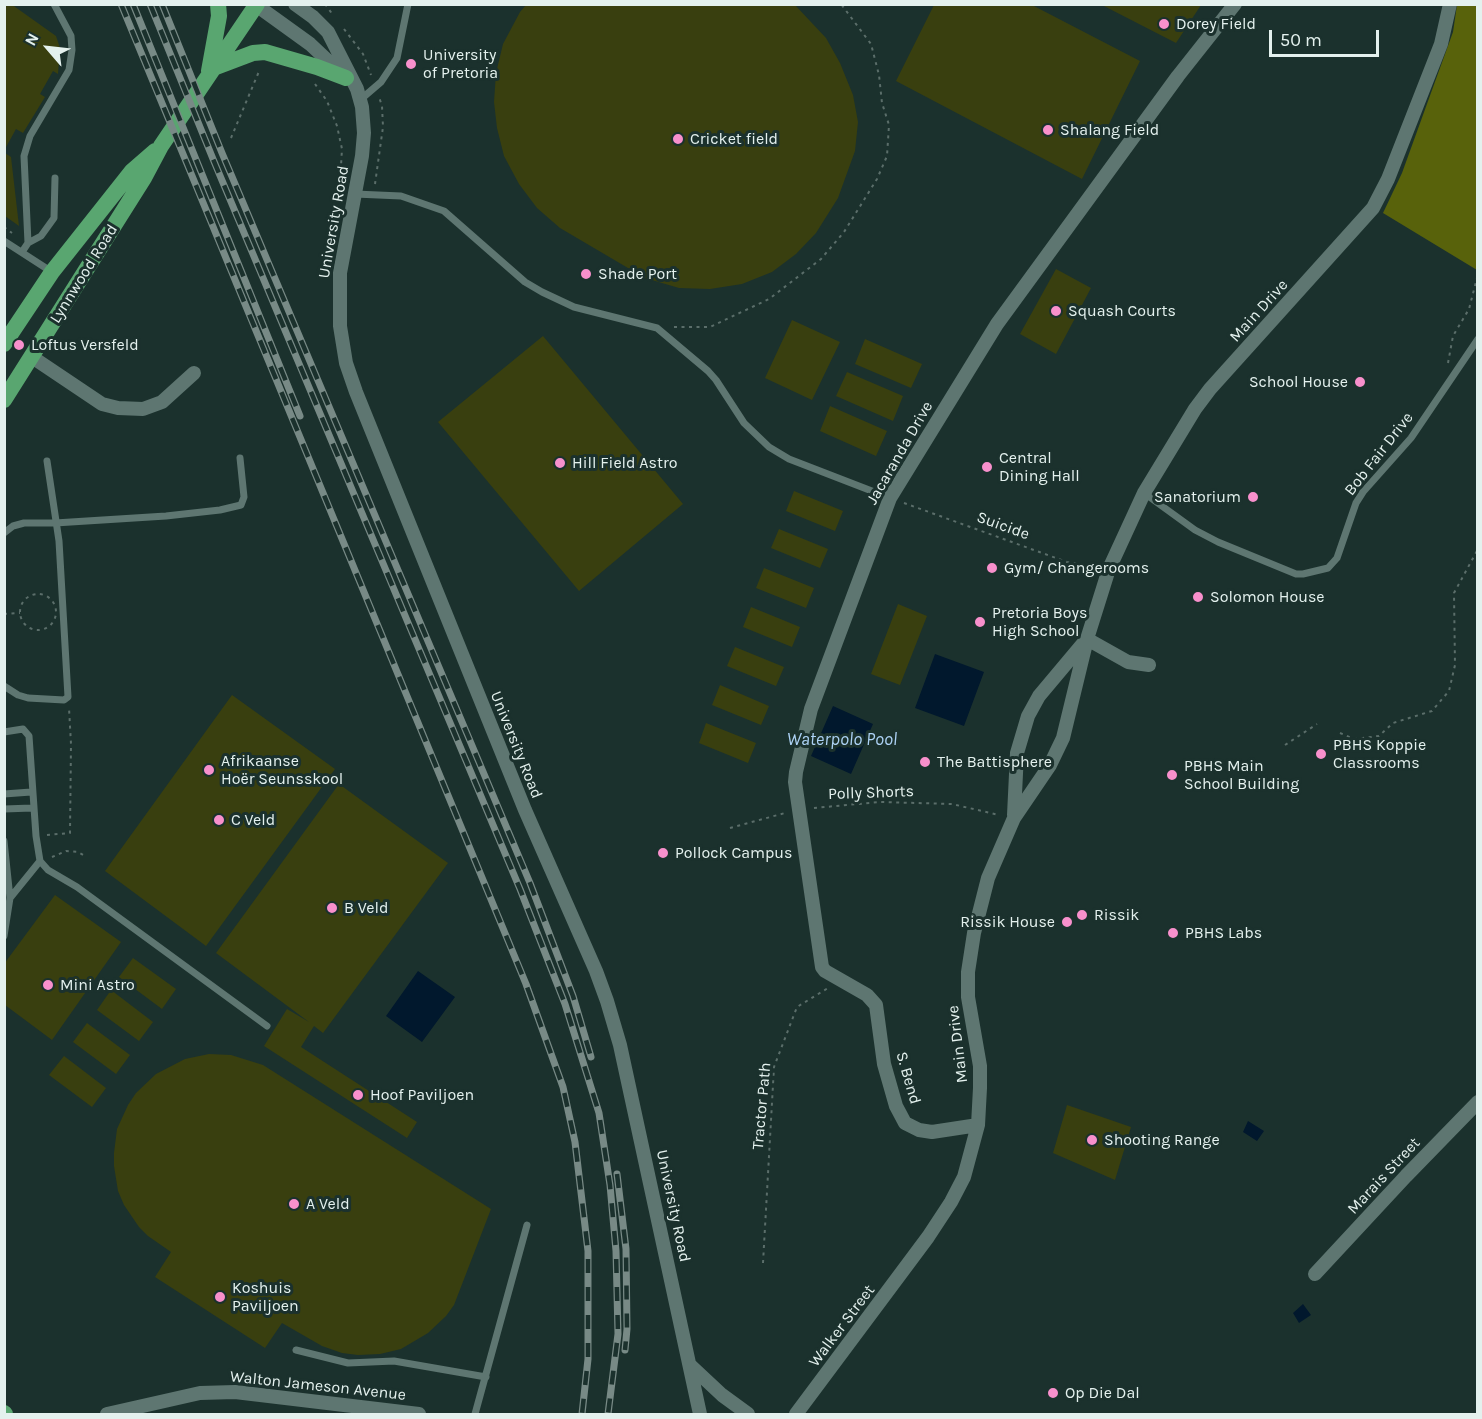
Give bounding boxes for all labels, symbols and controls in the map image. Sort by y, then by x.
place label: Dorey Field [1176,14,1256,34]
marker: Dorey Field [1157,17,1171,31]
north arrow [18,18,78,78]
scale bar [1272,18,1382,56]
text: 50 m [1280,29,1322,51]
text: N [21,30,43,49]
place label: University of Pretoria [423,45,498,83]
marker: University of Pretoria [404,57,418,71]
place label: Shalang Field [1060,120,1159,140]
marker: Shalang Field [1041,123,1055,137]
place label: Cricket field [690,129,778,149]
marker: Cricket field [671,132,685,146]
street label: University Road [315,164,353,280]
street label: Lynnwood Road [46,221,122,327]
place label: Shade Port [598,264,677,284]
marker: Shade Port [579,267,593,281]
street label: Main Drive [1226,276,1292,346]
place label: Squash Courts [1068,301,1176,321]
marker: Squash Courts [1049,304,1063,318]
place label: Loftus Versfeld [31,335,139,355]
marker: Loftus Versfeld [12,338,26,352]
place label: School House [1249,372,1348,392]
marker: School House [1353,375,1367,389]
street label: Jacaranda Drive [863,398,937,508]
street label: Bob Fair Drive [1340,408,1418,500]
place label: Central Dining Hall [999,448,1080,486]
place label: Hill Field Astro [572,453,677,473]
marker: Hill Field Astro [553,456,567,470]
marker: Central Dining Hall [980,460,994,474]
place label: Sanatorium [1154,487,1241,507]
marker: Sanatorium [1246,490,1260,504]
street label: Suicide [974,508,1032,544]
place label: Gym/ Changerooms [1004,558,1149,578]
marker: Gym/ Changerooms [985,561,999,575]
place label: Solomon House [1210,587,1325,607]
marker: Solomon House [1191,590,1205,604]
place label: Pretoria Boys High School [992,603,1087,641]
marker: Pretoria Boys High School [973,615,987,629]
street label: University Road [486,688,546,802]
water label: Waterpolo Pool [787,729,897,751]
place label: PBHS Koppie Classrooms [1333,735,1426,773]
marker: PBHS Koppie Classrooms [1314,747,1328,761]
place label: Afrikaanse Hoër Seunsskool [221,751,343,789]
place label: The Battisphere [937,752,1052,772]
marker: The Battisphere [918,755,932,769]
place label: PBHS Main School Building [1184,756,1299,794]
marker: Afrikaanse Hoër Seunsskool [202,763,216,777]
marker: PBHS Main School Building [1165,768,1179,782]
street label: Polly Shorts [828,782,914,804]
place label: C Veld [231,810,275,830]
marker: C Veld [212,813,226,827]
place label: Pollock Campus [675,843,792,863]
marker: Pollock Campus [656,846,670,860]
place label: B Veld [344,898,388,918]
marker: B Veld [325,901,339,915]
place label: Rissik [1094,905,1139,925]
marker: Rissik [1075,908,1089,922]
place label: Rissik House [960,912,1055,932]
marker: Rissik House [1060,915,1074,929]
place label: PBHS Labs [1185,923,1262,943]
marker: PBHS Labs [1166,926,1180,940]
place label: Mini Astro [60,975,135,995]
marker: Mini Astro [41,978,55,992]
street label: Main Drive [944,1004,972,1084]
street label: S. Bend [891,1050,925,1106]
street label: Tractor Path [749,1062,775,1150]
place label: Hoof Paviljoen [370,1085,474,1105]
marker: Hoof Paviljoen [351,1088,365,1102]
place label: Shooting Range [1104,1130,1220,1150]
marker: Shooting Range [1085,1133,1099,1147]
street label: Marais Street [1344,1134,1424,1218]
street label: University Road [652,1148,694,1264]
place label: A Veld [306,1194,350,1214]
marker: A Veld [287,1197,301,1211]
place label: Koshuis Paviljoen [232,1278,299,1316]
street label: Walker Street [805,1281,879,1371]
marker: Koshuis Paviljoen [213,1290,227,1304]
street label: Walton Jameson Avenue [229,1367,407,1405]
place label: Op Die Dal [1065,1383,1140,1403]
marker: Op Die Dal [1046,1386,1060,1400]

